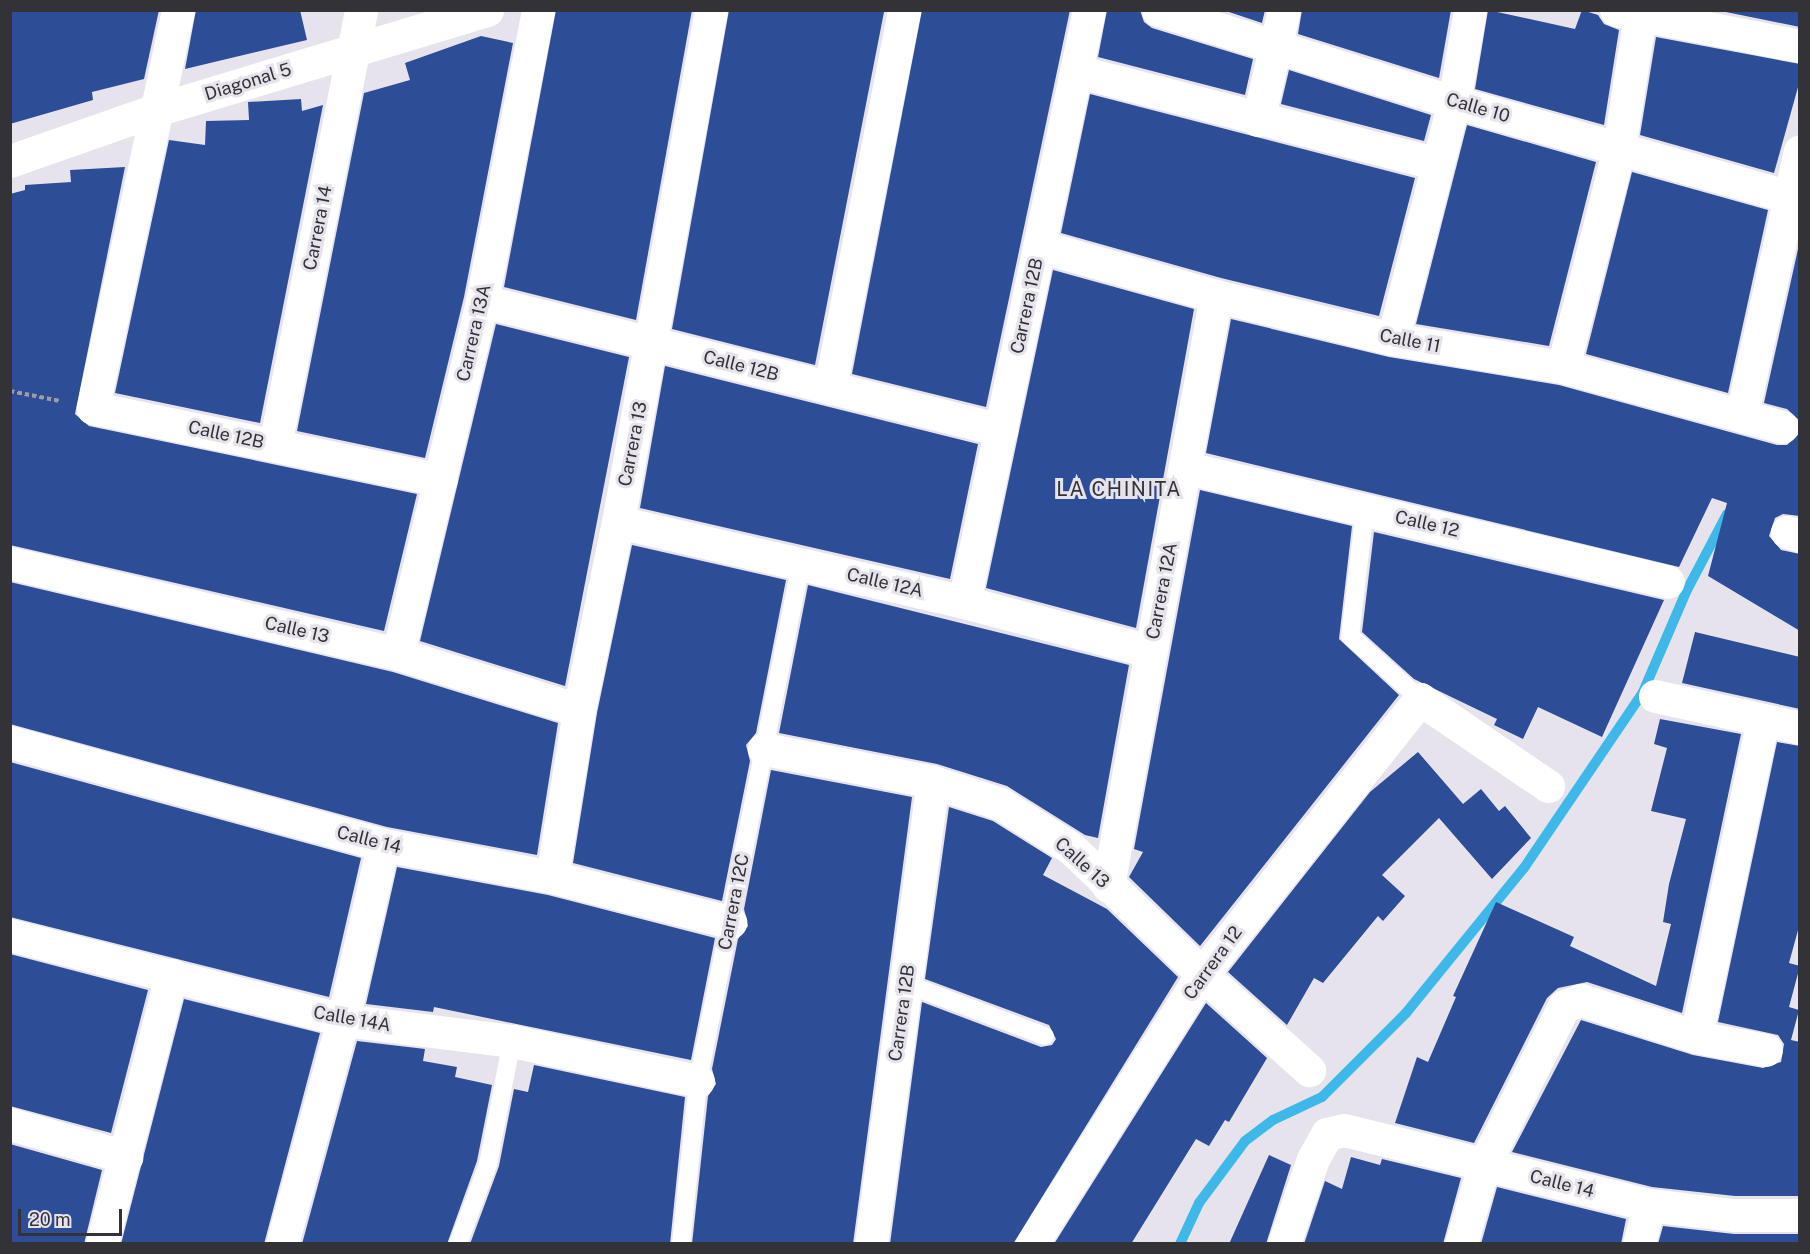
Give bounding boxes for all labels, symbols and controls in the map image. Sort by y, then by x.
street label: Diagonal 5 [202,59,294,105]
street label: Calle 10 [1444,89,1512,127]
street label: Carrera 14 [299,184,337,272]
street label: Carrera 12B [1006,256,1048,356]
street label: Carrera 13A [452,282,496,384]
street label: Calle 11 [1378,325,1442,357]
street label: Calle 12B [701,346,781,386]
street label: Carrera 13 [614,400,652,488]
street label: Calle 12B [186,416,266,454]
district label: LA CHINITA [1056,477,1182,501]
street label: Calle 12 [1393,506,1461,542]
street label: Carrera 12A [1142,541,1182,641]
street label: Calle 12A [845,564,925,602]
street label: Calle 13 [263,612,331,648]
street label: Calle 14 [335,822,403,858]
street label: Calle 13 [1050,833,1114,893]
street label: Carrera 12C [714,852,754,952]
street label: Carrera 12 [1179,922,1247,1004]
street label: Carrera 12B [885,963,919,1063]
street label: Calle 14A [312,1002,392,1036]
street label: Calle 14 [1528,1166,1596,1202]
scale bar [21,1197,124,1235]
text: 20 m [29,1209,71,1230]

